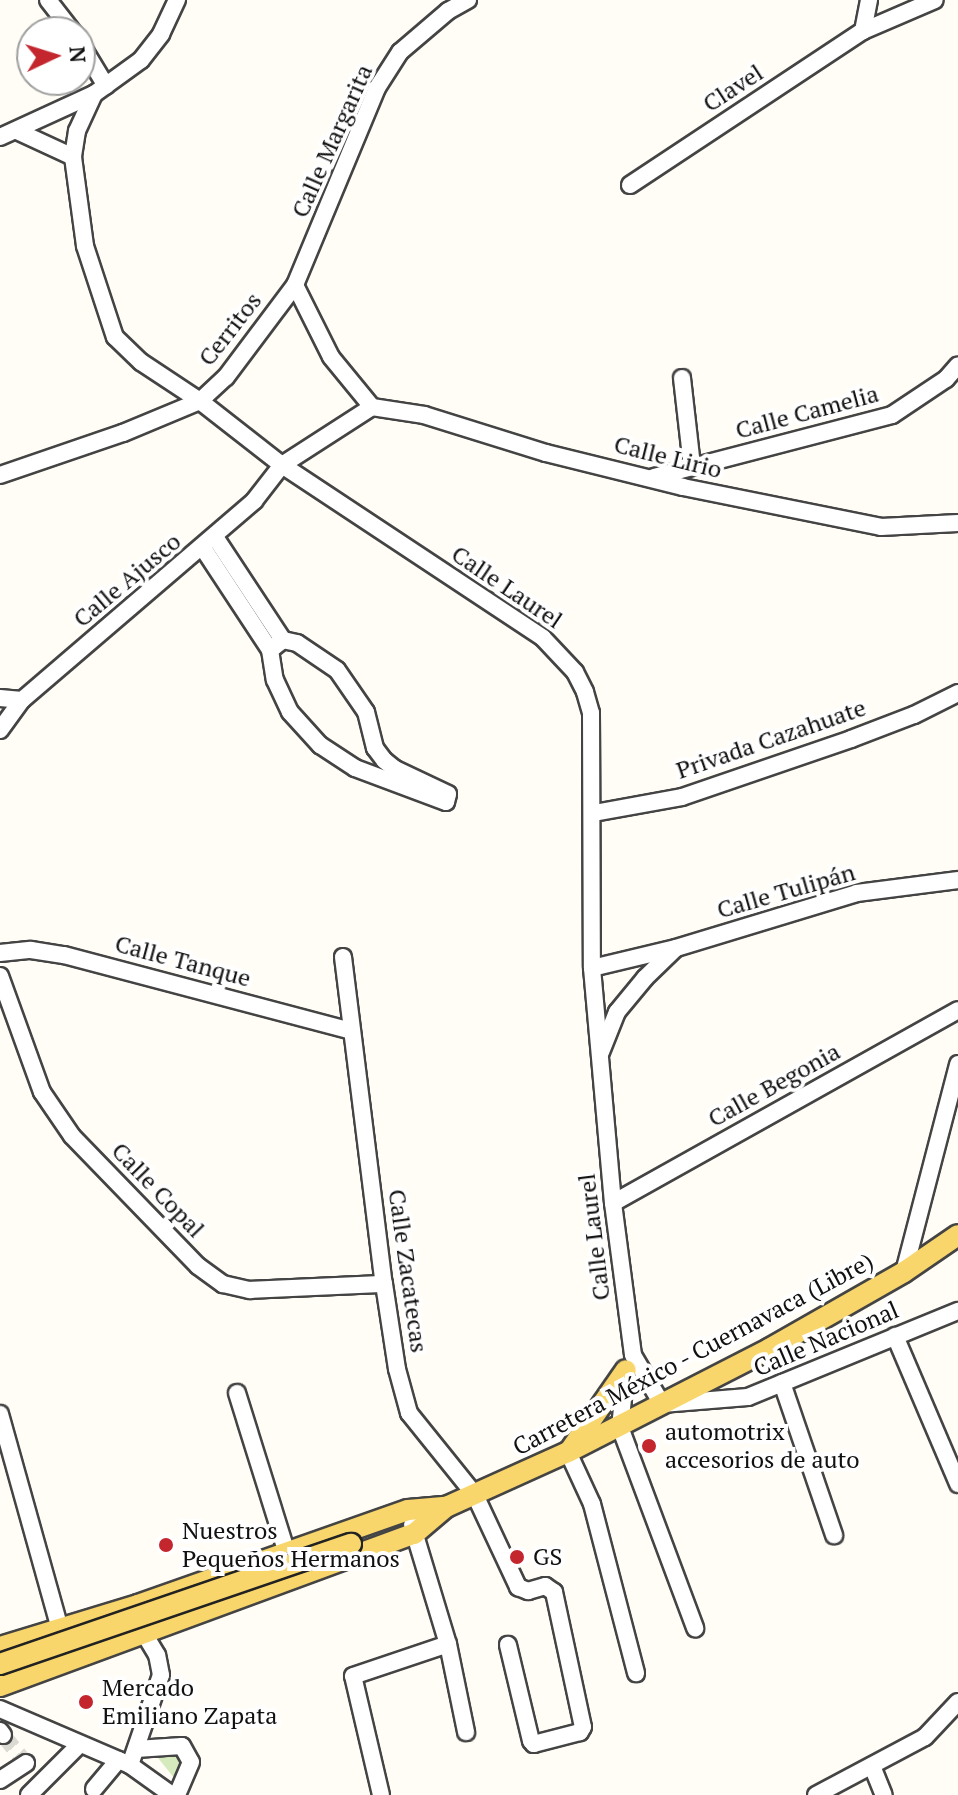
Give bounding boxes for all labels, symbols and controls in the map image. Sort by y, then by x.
north arrow [16,16,96,96]
text: N [63,45,93,64]
street label: Clavel [698,58,768,118]
street label: Calle Margarita [285,60,379,222]
street label: Cerritos [192,287,268,371]
street label: Calle Camelia [732,379,882,445]
street label: Calle Lirio [611,430,725,484]
street label: Calle Ajusco [67,527,187,633]
street label: Calle Laurel [446,539,568,635]
street label: Privada Cazahuate [672,693,870,785]
street label: Calle Tulipán [714,858,858,924]
street label: Calle Tanque [112,929,254,993]
street label: Calle Begonia [703,1037,845,1133]
street label: Calle Copal [106,1136,210,1244]
street label: Calle Laurel [572,1172,616,1302]
street label: Calle Zacatecas [382,1187,434,1355]
street label: Carretera México - Cuernavaca (Libre) [507,1246,879,1462]
street label: Calle Nacional [749,1295,903,1383]
place label: automotrix accesorios de auto [665,1418,860,1474]
marker: automotrix accesorios de auto [640,1437,658,1455]
place label: Nuestros Pequeños Hermanos [182,1517,400,1573]
marker: Nuestros Pequeños Hermanos [157,1536,175,1554]
place label: GS [533,1543,562,1571]
marker: GS [508,1548,526,1566]
place label: Mercado Emiliano Zapata [102,1674,277,1730]
marker: Mercado Emiliano Zapata [77,1693,95,1711]

